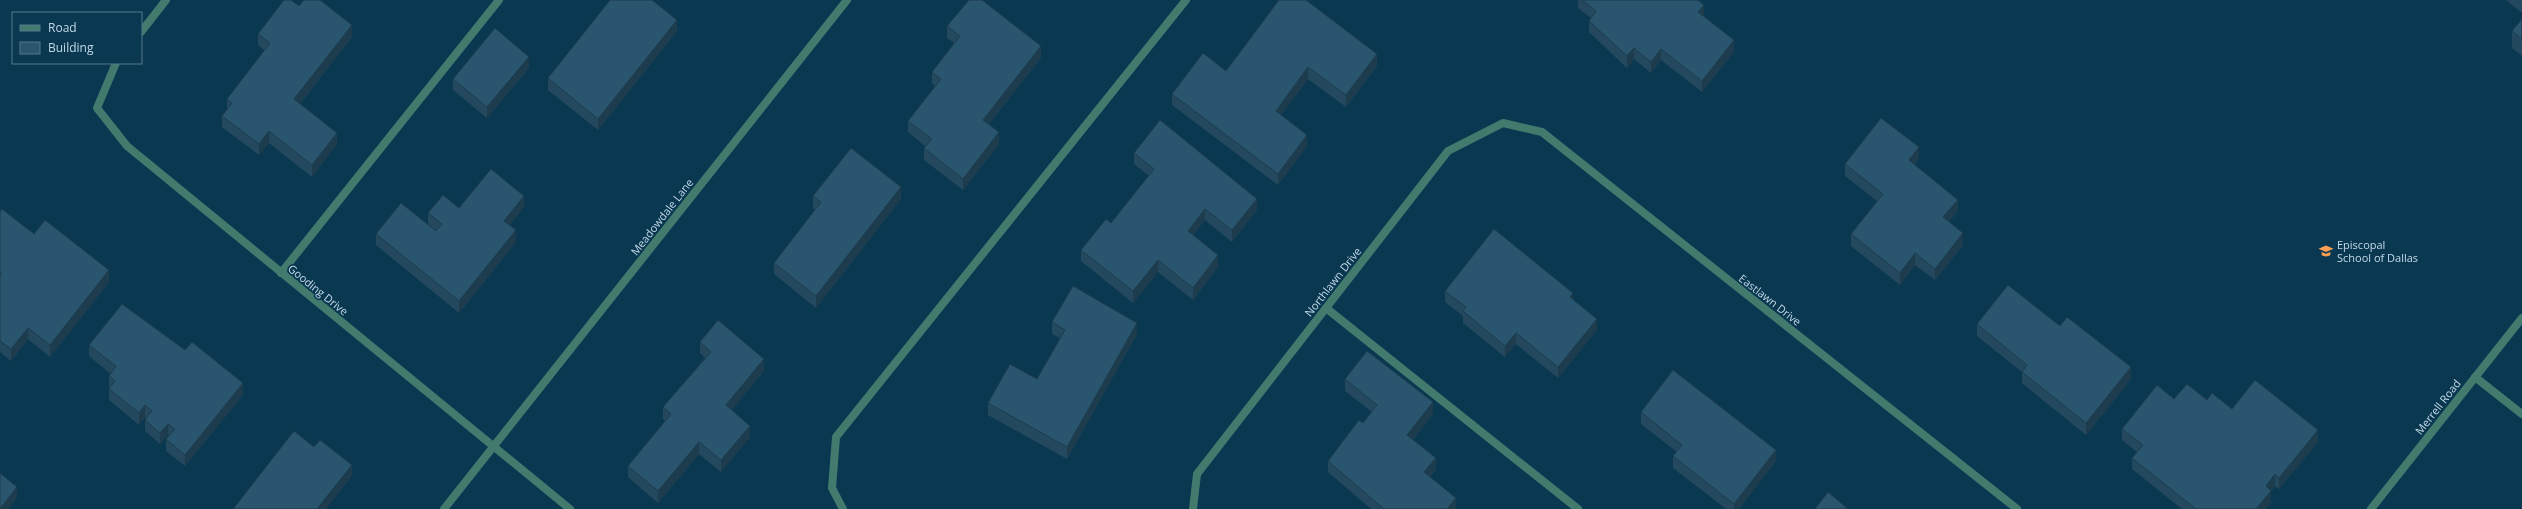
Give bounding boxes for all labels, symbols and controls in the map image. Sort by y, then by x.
legend [12,12,142,64]
text: Road [48,19,77,36]
text: Building [48,39,94,56]
street label: Meadowdale Lane [627,175,696,258]
place label: Episcopal School of Dallas [2337,237,2418,265]
school or university icon: Episcopal School of Dallas [2318,243,2334,259]
street label: Northlawn Drive [1301,244,1364,319]
street label: Gooding Drive [285,261,351,318]
street label: Eastlawn Drive [1736,271,1805,329]
street label: Merrell Road [2411,376,2464,437]

